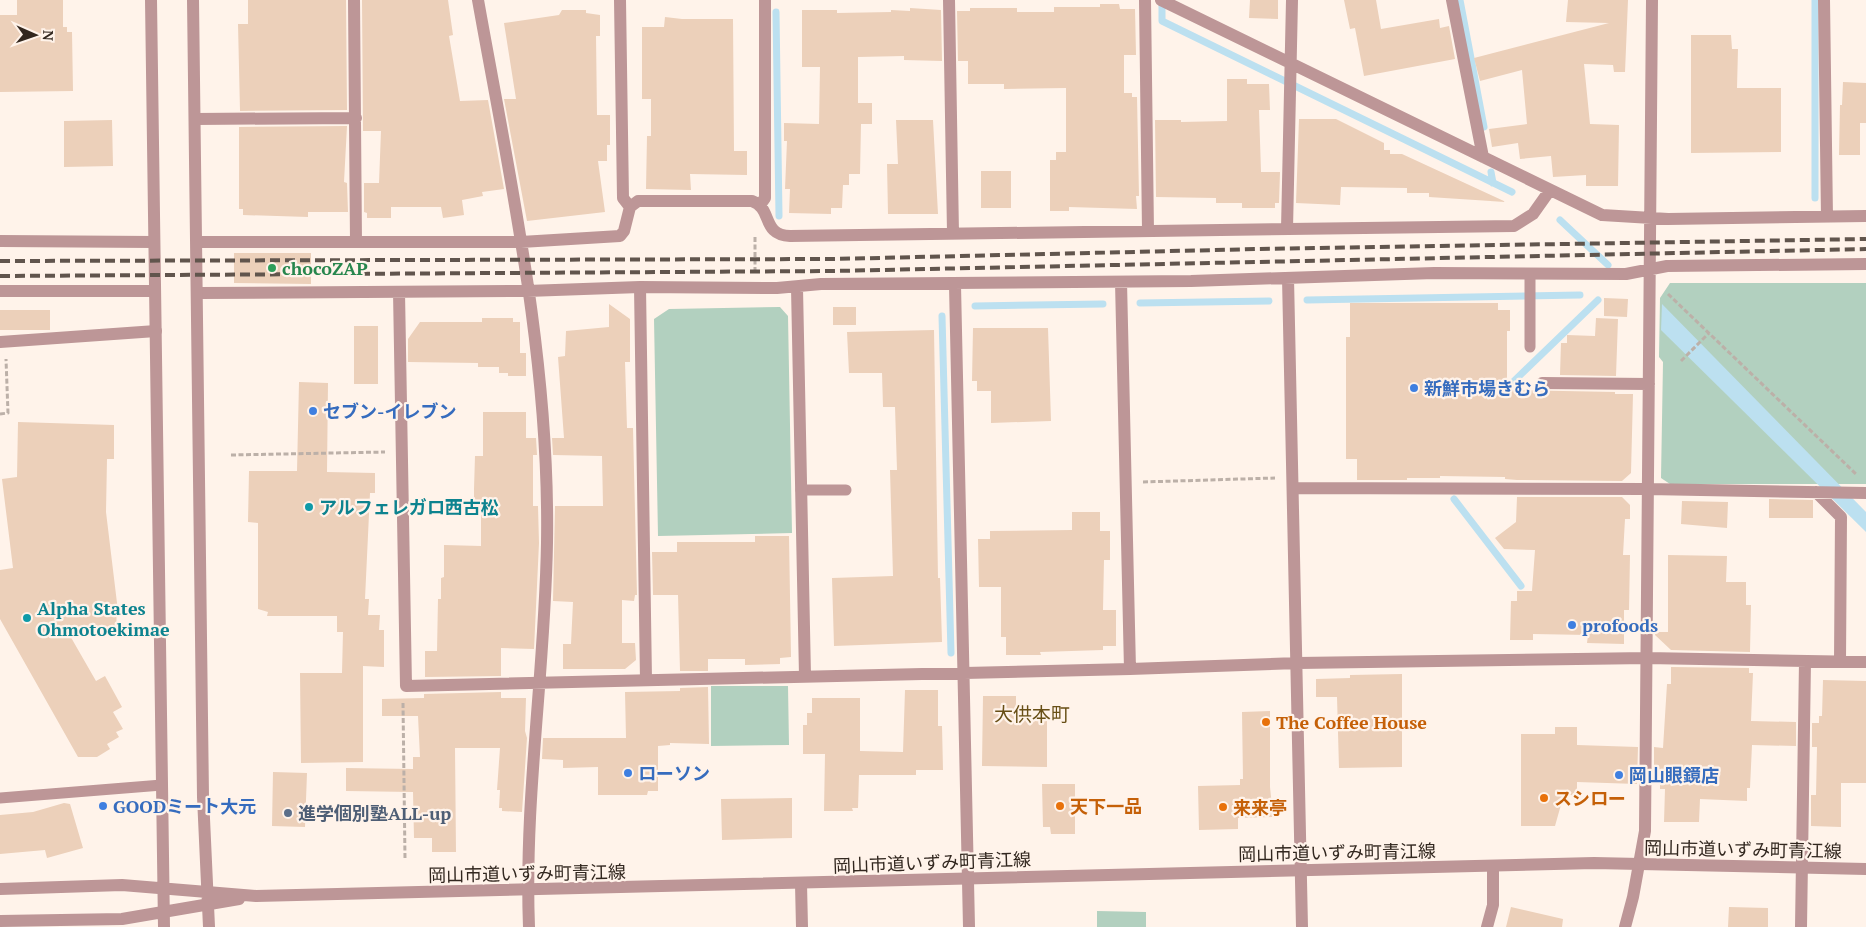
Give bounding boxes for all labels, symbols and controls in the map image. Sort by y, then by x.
north arrow [10,10,60,60]
text: N [39,30,58,41]
place label: chocoZAP [282,256,368,280]
marker: chocoZAP [266,262,278,274]
place label: 新鮮市場きむら [1424,376,1550,400]
marker: 新鮮市場きむら [1408,382,1420,394]
place label: セブン-イレブン [323,399,456,423]
marker: セブン-イレブン [307,405,319,417]
place label: アルフェレガロ西古松 [319,495,499,519]
marker: アルフェレガロ西古松 [303,501,315,513]
place label: Alpha States Ohmotoekimae [37,596,170,641]
marker: Alpha States Ohmotoekimae [21,612,33,624]
place label: profoods [1582,613,1658,637]
marker: profoods [1566,619,1578,631]
district label: 大供本町 [994,701,1070,726]
place label: The Coffee House [1276,710,1427,734]
marker: The Coffee House [1260,716,1272,728]
place label: ローソン [638,761,710,785]
place label: 岡山眼鏡店 [1629,763,1719,787]
marker: ローソン [622,767,634,779]
marker: 岡山眼鏡店 [1613,769,1625,781]
place label: スシロー [1554,786,1626,810]
marker: スシロー [1538,792,1550,804]
place label: GOODミート大元 [113,794,256,818]
place label: 天下一品 [1070,794,1142,818]
place label: 来来亭 [1233,795,1287,819]
marker: GOODミート大元 [97,800,109,812]
marker: 天下一品 [1054,800,1066,812]
place label: 進学個別塾ALL-up [298,801,451,825]
marker: 来来亭 [1217,801,1229,813]
marker: 進学個別塾ALL-up [282,807,294,819]
street label: 岡山市道いずみ町青江線 [1644,835,1842,863]
street label: 岡山市道いずみ町青江線 [1238,838,1436,866]
street label: 岡山市道いずみ町青江線 [833,847,1031,877]
street label: 岡山市道いずみ町青江線 [428,859,626,887]

